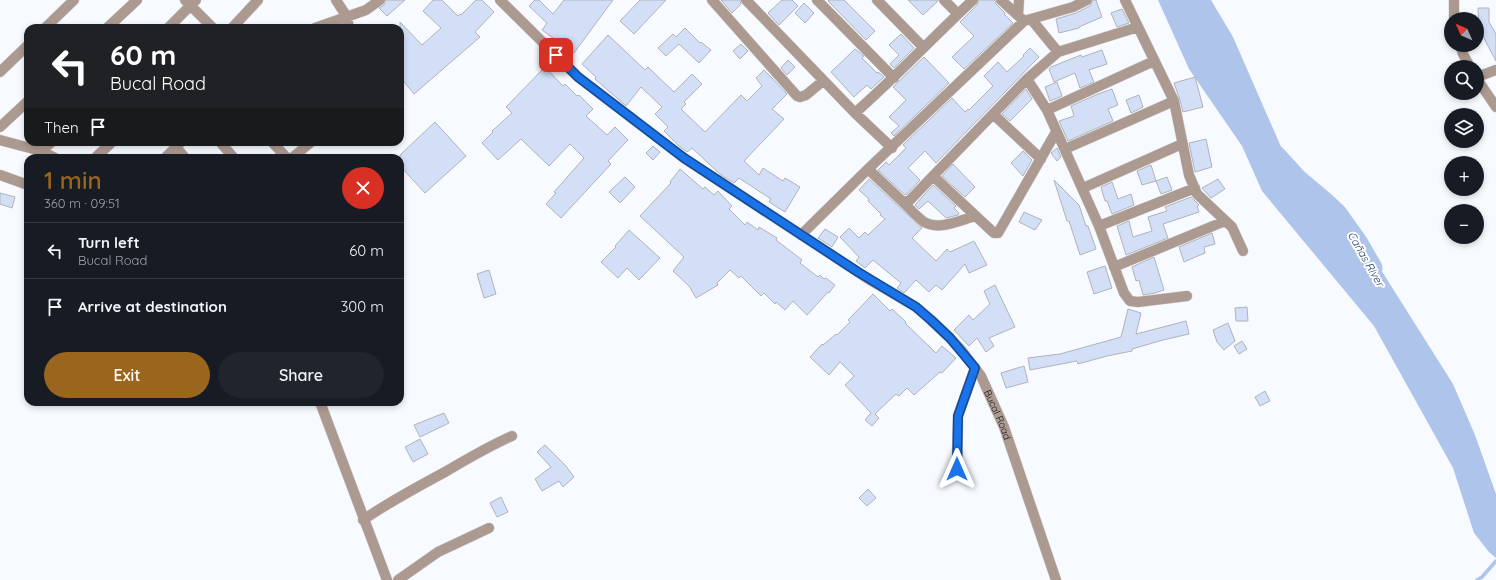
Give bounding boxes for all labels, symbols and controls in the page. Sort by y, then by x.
north arrow [1444,12,1484,52]
map controls [1444,12,1484,244]
text: 60 m [110,37,176,72]
pin [539,38,573,72]
icon: left [44,40,96,92]
icon: arrive [545,44,567,66]
button: search [1444,60,1484,100]
text: Bucal Road [110,72,206,95]
button: layers [1444,108,1484,148]
icon: arrive [87,116,109,138]
text: Then [44,118,79,137]
button: + [1444,156,1484,196]
text: 1 min [44,165,102,195]
button: close [342,167,384,209]
text: 360 m · 09:51 [44,195,120,211]
button: − [1444,204,1484,244]
water label: Cañas River [1345,229,1388,290]
text: Turn left [78,233,140,252]
icon: left [44,240,66,262]
text: 60 m [349,241,384,260]
text: Bucal Road [78,252,147,268]
icon: arrive [44,296,66,318]
text: Arrive at destination [78,297,227,316]
text: 300 m [341,297,384,316]
button: Exit [44,352,210,398]
button: Share [218,352,384,398]
street label: Bucal Road [981,388,1014,441]
position arrow [936,448,978,490]

